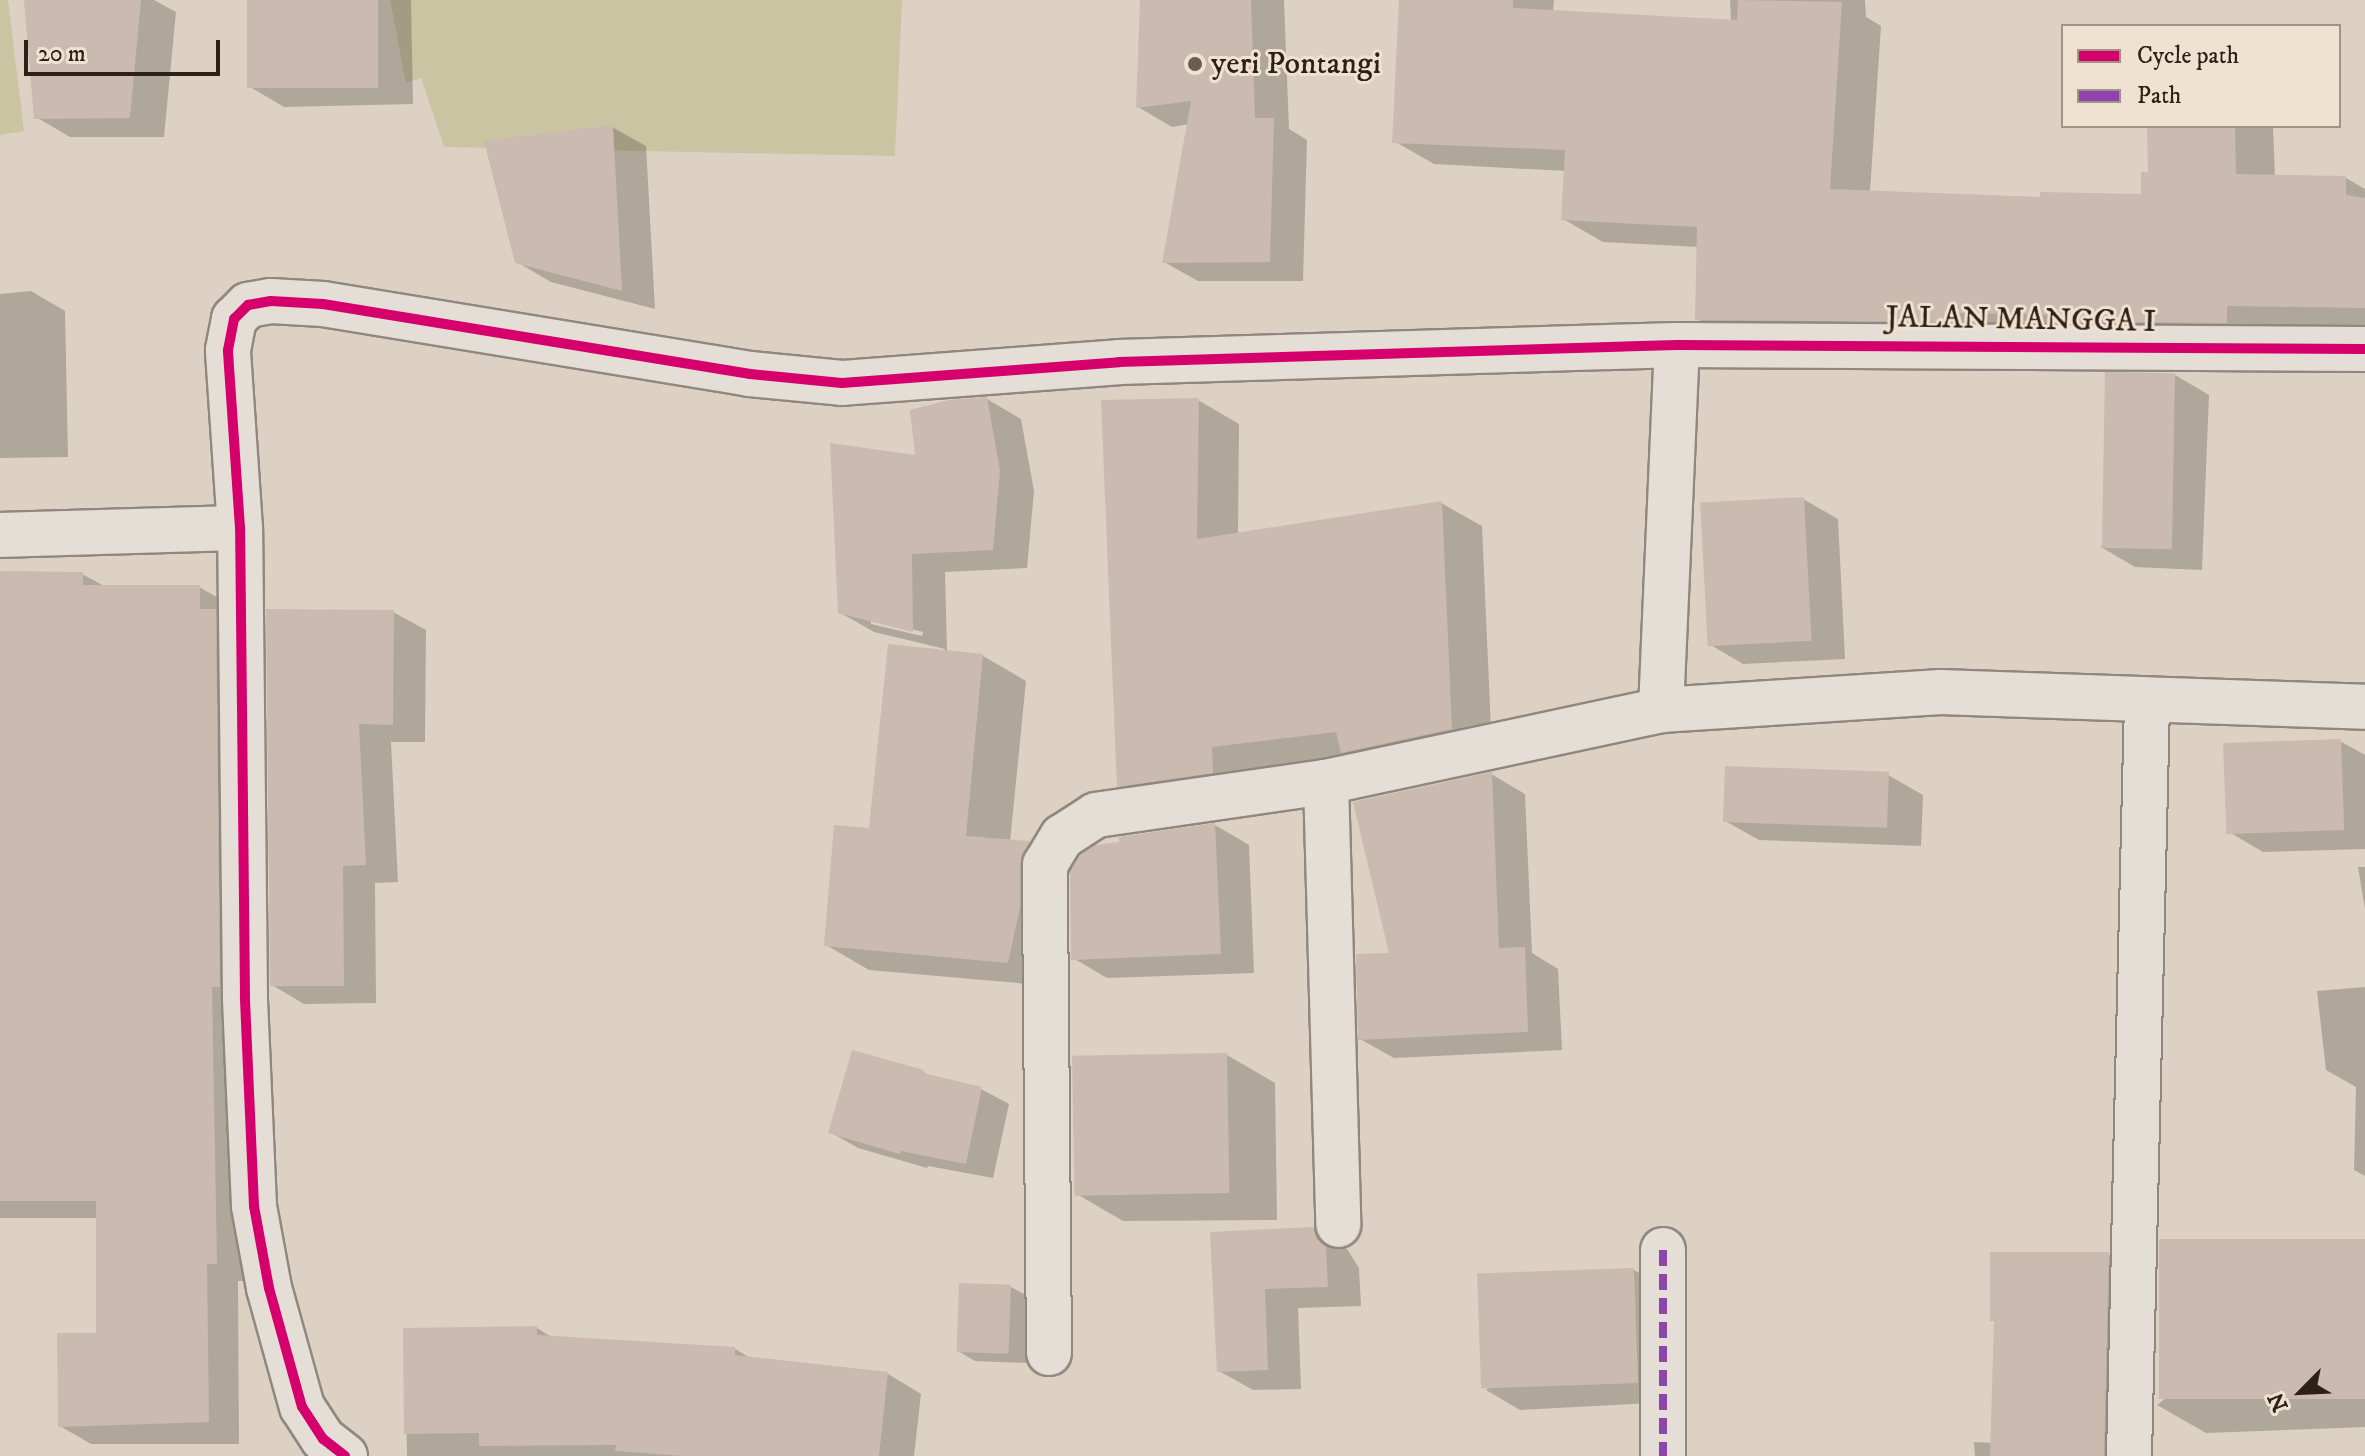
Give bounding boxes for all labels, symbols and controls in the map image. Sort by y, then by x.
scale bar [28,24,224,74]
legend [2061,24,2341,128]
text: 20 m [38,39,86,69]
text: Cycle path [2137,41,2239,71]
place label: yeri Pontangi [1211,45,1381,83]
marker: yeri Pontangi [1186,55,1204,73]
text: Path [2137,81,2181,111]
street label: JALAN MANGGA I [1885,298,2157,342]
north arrow [2261,1352,2341,1432]
text: N [2263,1388,2295,1416]

